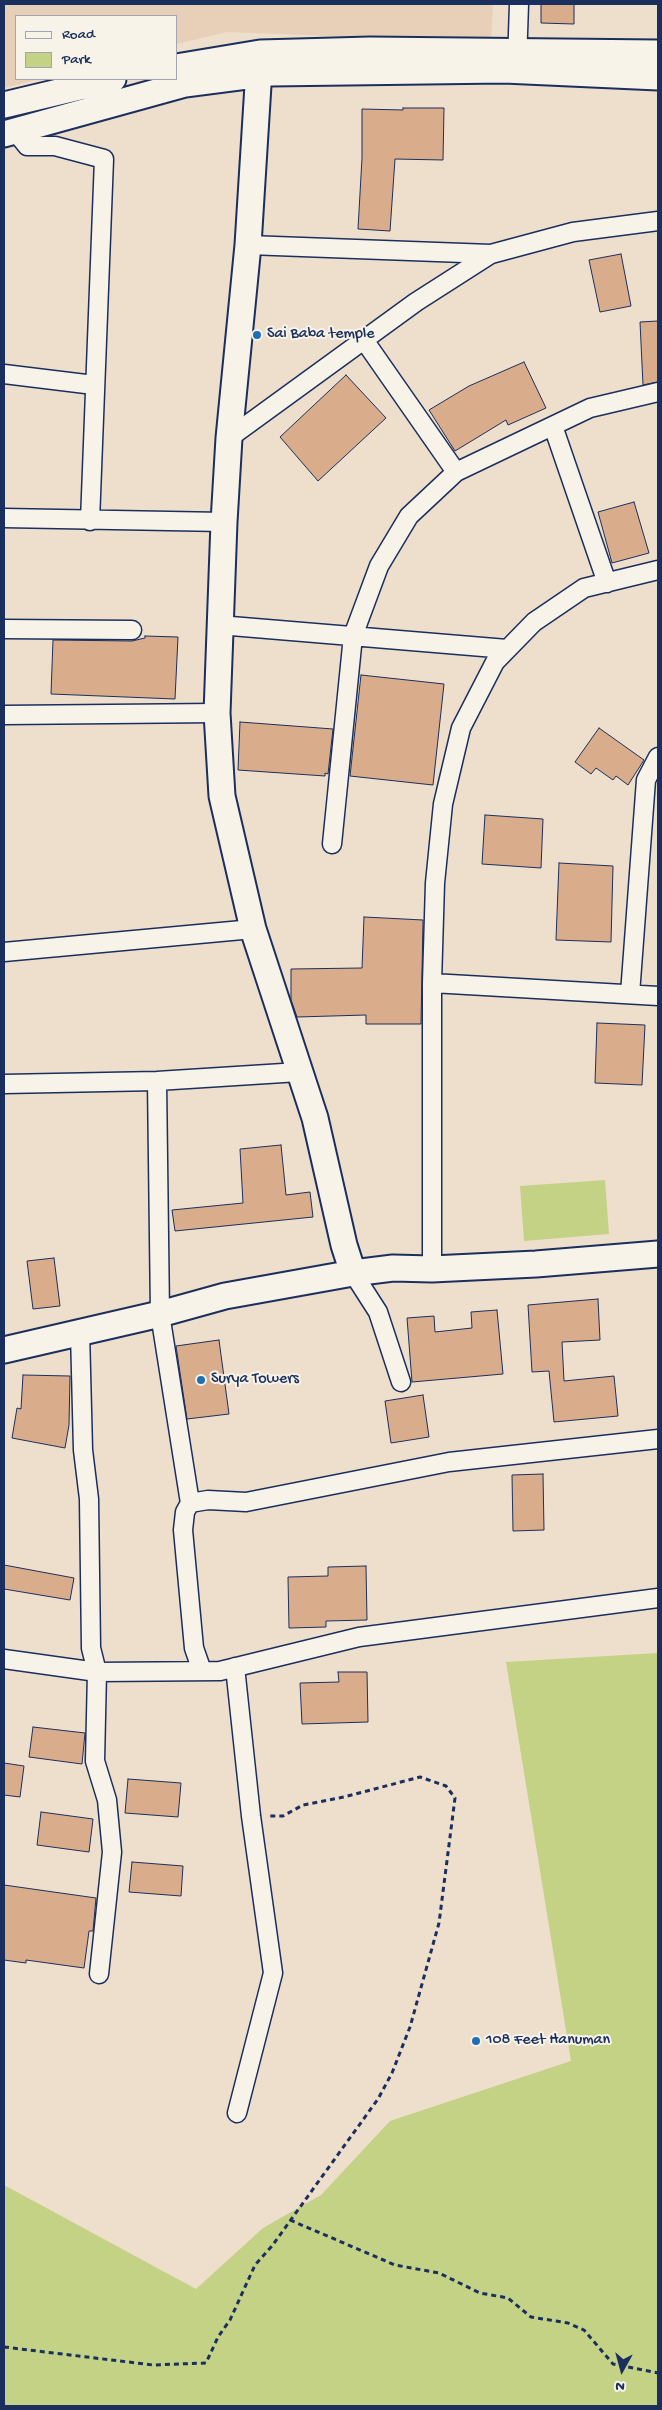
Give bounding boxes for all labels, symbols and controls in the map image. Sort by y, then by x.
legend [15,15,178,80]
text: Road [62,26,95,44]
text: Park [62,51,91,69]
place label: Sai Baba temple [267,325,375,345]
marker: Sai Baba temple [251,329,263,341]
place label: Surya Towers [211,1370,299,1390]
marker: Surya Towers [195,1374,207,1386]
place label: 108 Feet Hanuman [486,2031,610,2051]
marker: 108 Feet Hanuman [470,2035,482,2047]
north arrow [597,2345,647,2395]
text: N [615,2376,626,2394]

